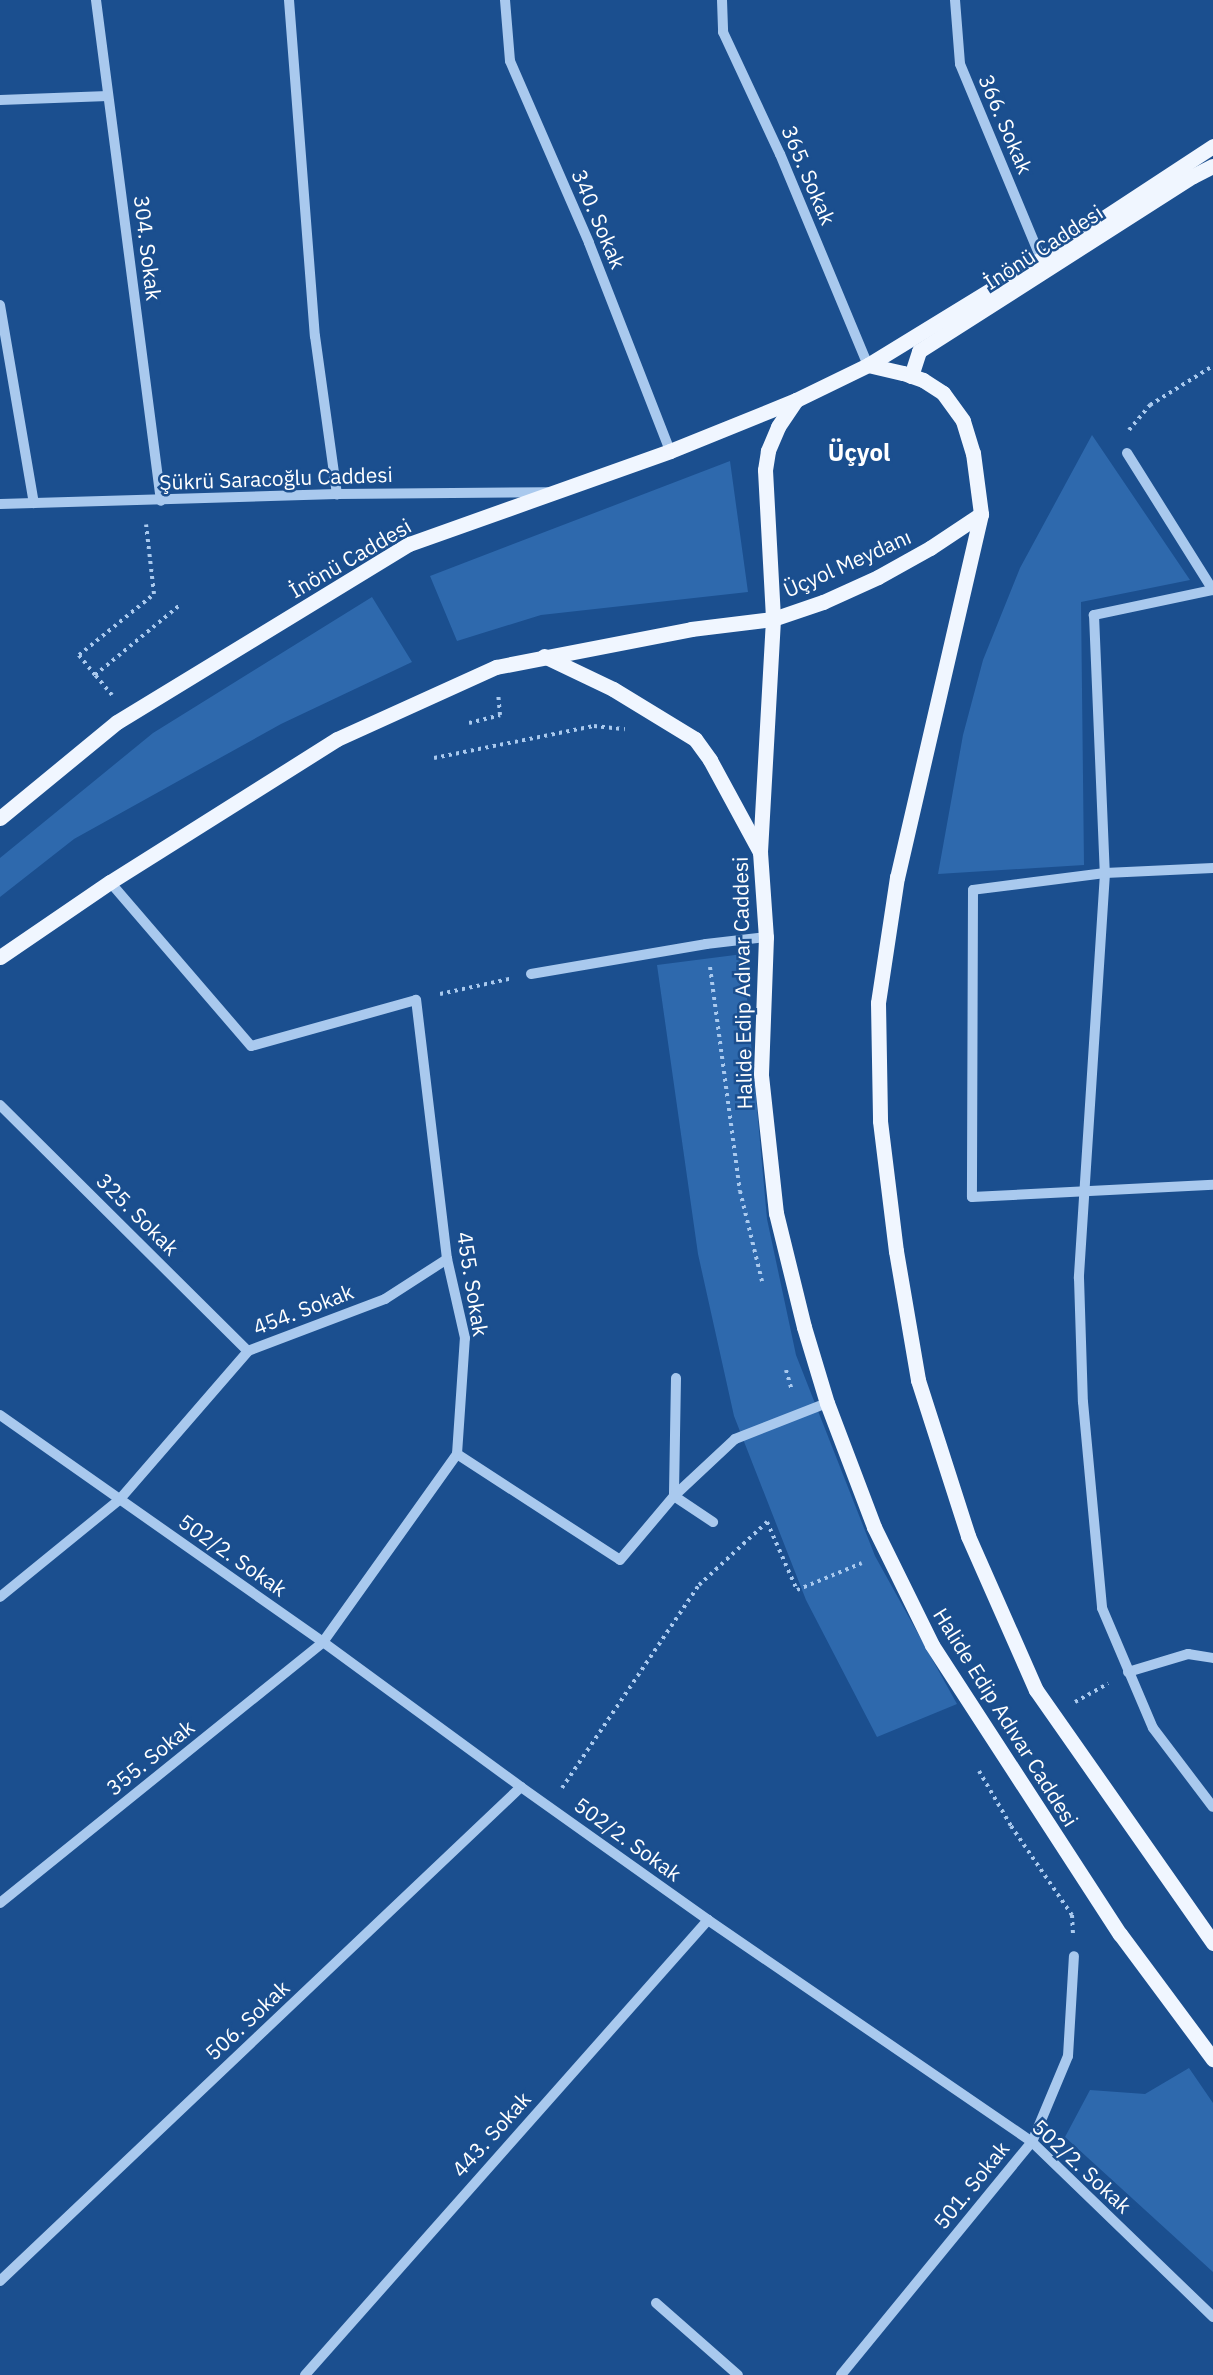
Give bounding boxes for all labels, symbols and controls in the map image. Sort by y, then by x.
street label: 366. Sokak [974,70,1038,178]
street label: 365. Sokak [777,121,841,229]
street label: 340. Sokak [567,165,631,273]
street label: 304. Sokak [129,194,167,302]
street label: İnönü Caddesi [979,199,1107,295]
district label: Üçyol [828,439,890,467]
street label: Şükrü Saracoğlu Caddesi [159,461,393,495]
street label: İnönü Caddesi [285,513,415,603]
street label: Üçyol Meydanı [779,524,915,602]
street label: Halide Edip Adıvar Caddesi [727,856,757,1110]
street label: 325. Sokak [92,1168,184,1260]
street label: 455. Sokak [452,1230,494,1338]
street label: 454. Sokak [249,1278,357,1340]
street label: 502/2. Sokak [174,1508,292,1602]
street label: Halide Edip Adıvar Caddesi [928,1603,1084,1831]
street label: 355. Sokak [101,1714,199,1800]
street label: 502/2. Sokak [569,1792,687,1886]
street label: 506. Sokak [200,1975,294,2065]
street label: 443. Sokak [446,2086,536,2182]
street label: 502/2. Sokak [1027,2114,1137,2218]
street label: 501. Sokak [928,2136,1014,2234]

